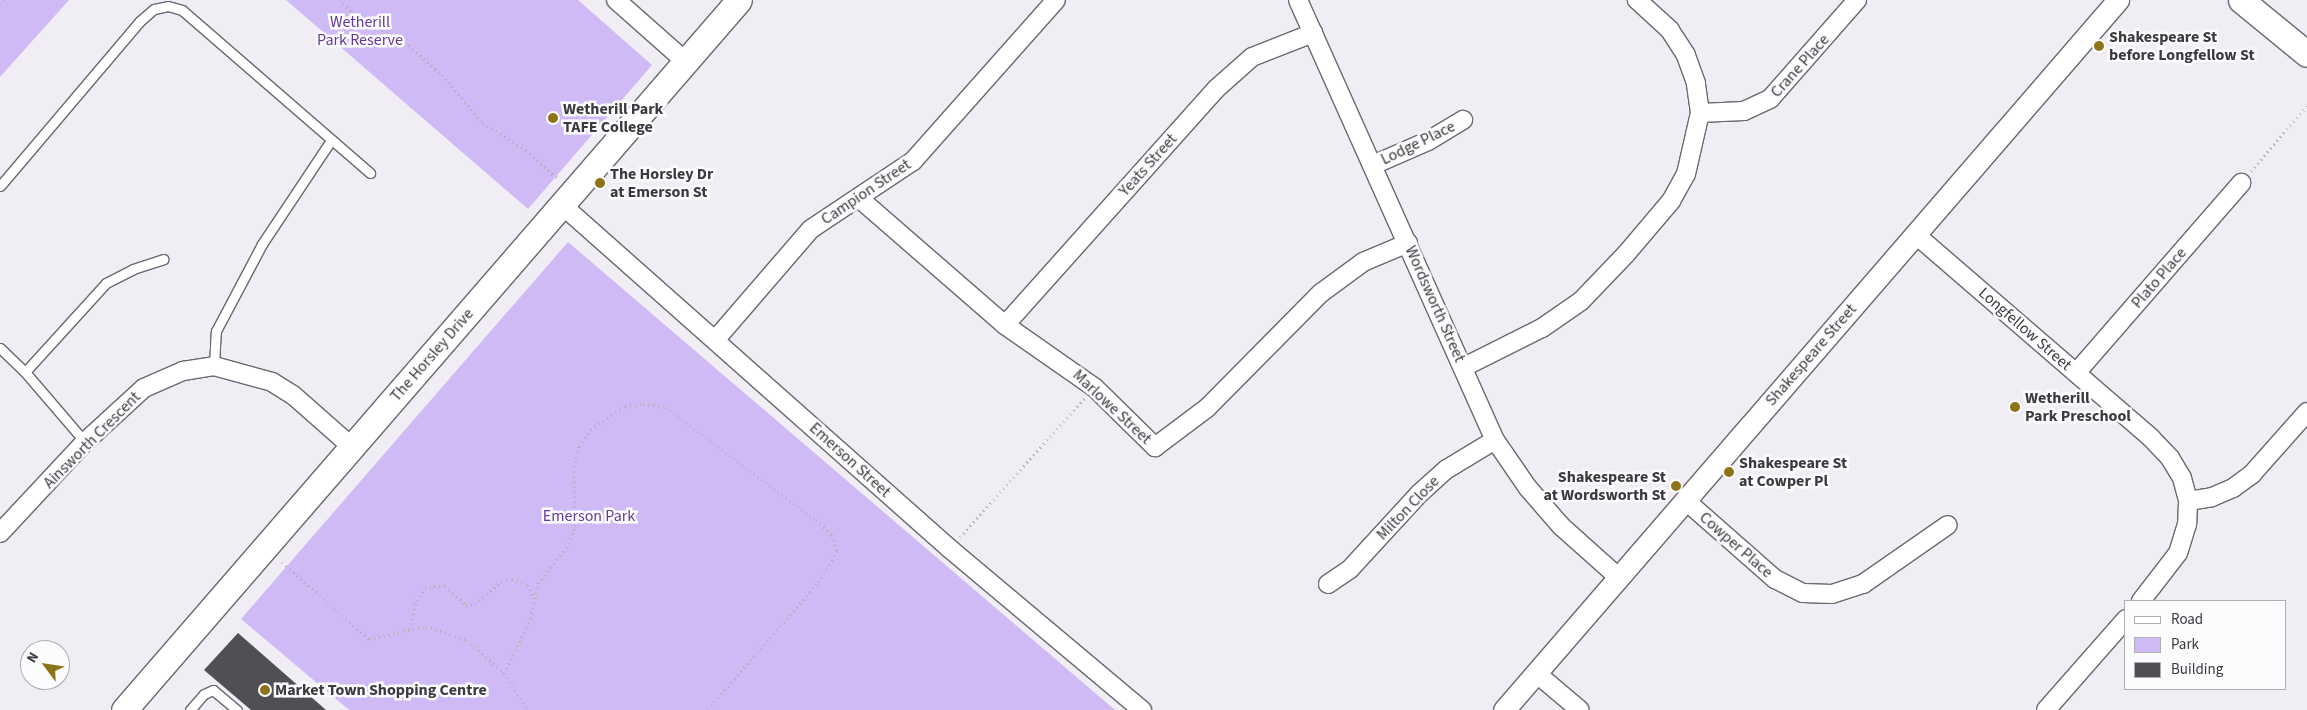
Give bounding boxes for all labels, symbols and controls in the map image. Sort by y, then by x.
park label: Wetherill Park Reserve [317,12,403,50]
place label: Shakespeare St before Longfellow St [2109,27,2255,65]
street label: Crane Place [1767,30,1833,102]
marker: Shakespeare St before Longfellow St [2093,40,2105,52]
place label: Wetherill Park TAFE College [563,99,663,137]
marker: Wetherill Park TAFE College [547,112,559,124]
street label: Lodge Place [1378,117,1458,169]
street label: Yeats Street [1115,130,1181,200]
street label: Campion Street [818,155,914,229]
place label: The Horsley Dr at Emerson St [610,164,713,202]
marker: The Horsley Dr at Emerson St [594,177,606,189]
street label: Wordsworth Street [1401,243,1469,365]
street label: Plato Place [2127,244,2191,312]
street label: Longfellow Street [1975,283,2075,375]
street label: Shakespeare Street [1761,300,1861,410]
street label: The Horsley Drive [386,304,478,406]
street label: Marlowe Street [1069,366,1155,448]
street label: Ainsworth Crescent [40,388,144,492]
place label: Wetherill Park Preschool [2025,388,2131,426]
marker: Wetherill Park Preschool [2009,401,2021,413]
street label: Emerson Street [805,419,895,501]
place label: Shakespeare St at Cowper Pl [1739,453,1847,491]
marker: Shakespeare St at Cowper Pl [1723,466,1735,478]
place label: Shakespeare St at Wordsworth St [1544,467,1666,505]
street label: Milton Close [1373,472,1443,544]
marker: Shakespeare St at Wordsworth St [1670,480,1682,492]
park label: Emerson Park [543,506,635,526]
street label: Cowper Place [1695,508,1777,582]
legend [2124,600,2287,690]
text: Road [2171,609,2203,630]
text: Park [2171,634,2199,655]
north arrow [20,640,70,690]
text: N [22,649,44,667]
text: Building [2171,659,2223,680]
place label: Market Town Shopping Centre [275,680,487,700]
marker: Market Town Shopping Centre [259,684,271,696]

